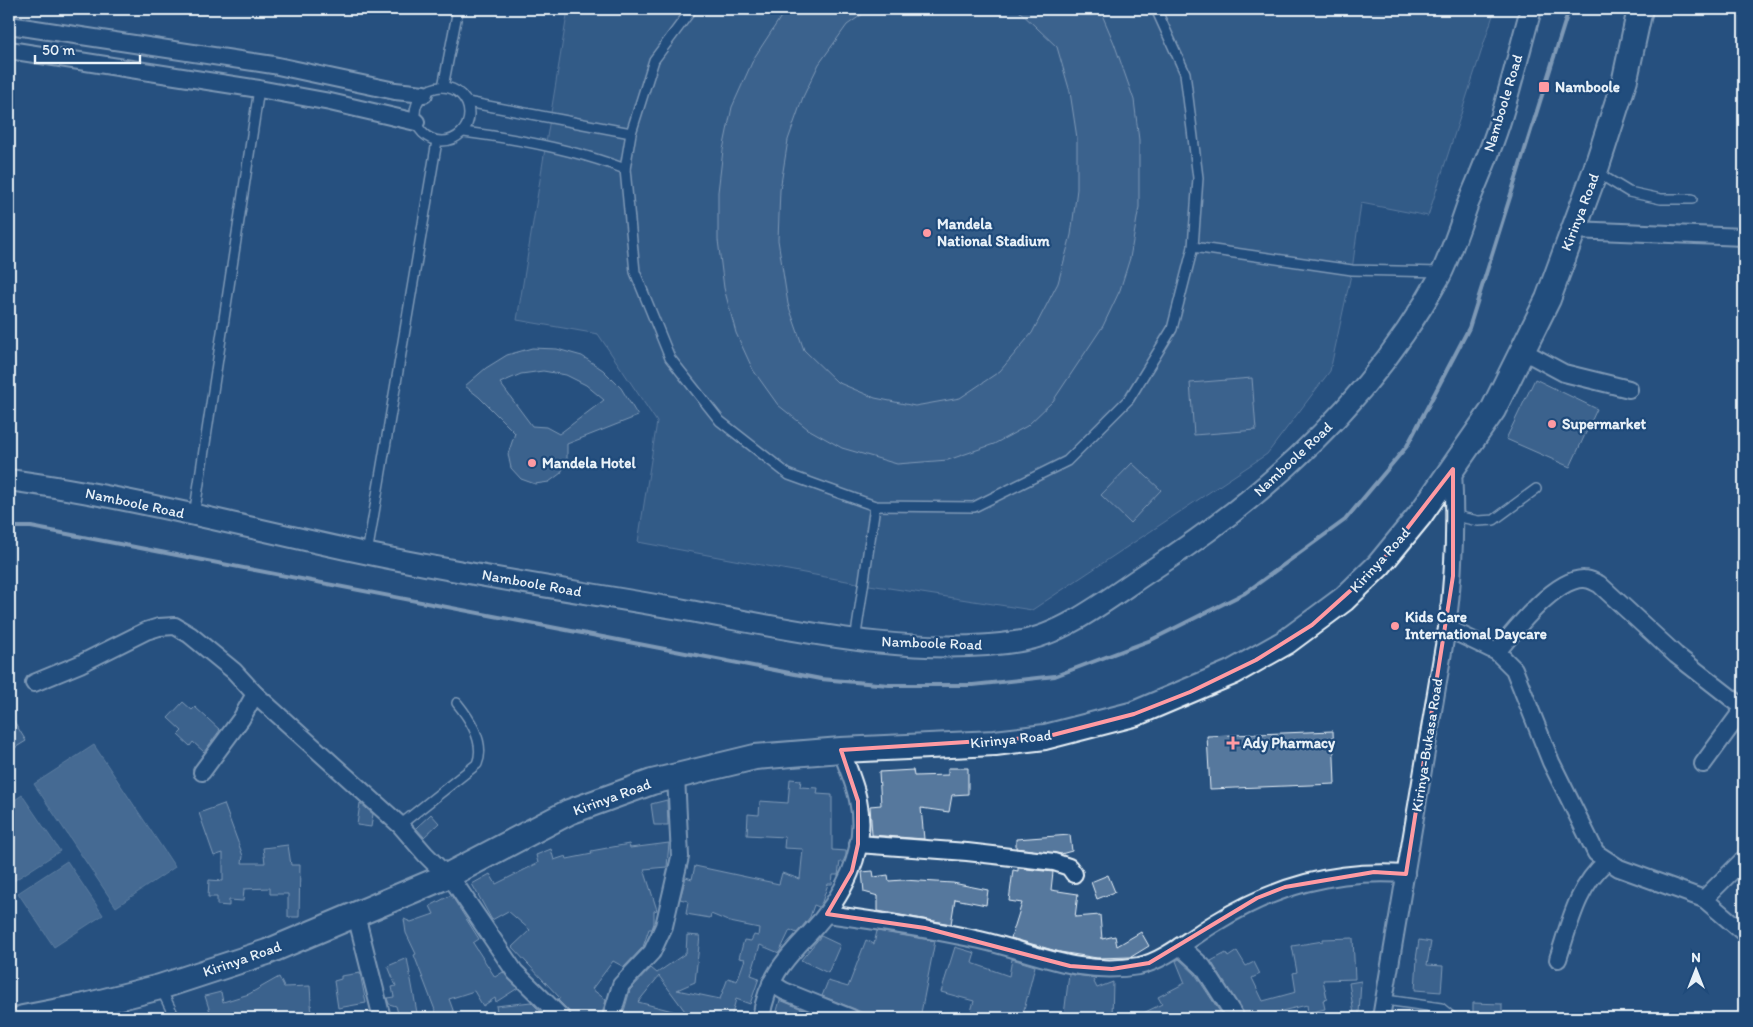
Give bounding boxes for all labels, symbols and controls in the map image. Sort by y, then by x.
scale bar [35,32,140,64]
text: 50 m [42,41,75,59]
street label: Namboole Road [1480,51,1527,154]
place label: Namboole [1555,78,1620,96]
marker: Namboole [1537,80,1551,94]
street label: Kirinya Road [1557,170,1603,253]
place label: Mandela National Stadium [937,215,1050,250]
marker: Mandela National Stadium [921,227,933,239]
place label: Supermarket [1562,415,1647,434]
street label: Namboole Road [1250,417,1337,500]
marker: Supermarket [1546,418,1558,430]
place label: Mandela Hotel [542,454,636,472]
marker: Mandela Hotel [526,457,538,469]
street label: Namboole Road [84,484,187,522]
street label: Kirinya Road [1346,523,1415,596]
street label: Namboole Road [481,565,584,601]
place label: Kids Care International Daycare [1405,608,1547,644]
marker: Kids Care International Daycare [1389,620,1401,632]
street label: Namboole Road [881,632,984,654]
street label: Kirinya-Bukasa Road [1408,677,1446,813]
street label: Kirinya Road [969,726,1053,752]
place label: Ady Pharmacy [1242,734,1336,753]
marker: Ady Pharmacy [1227,737,1239,749]
street label: Kirinya Road [570,774,654,819]
street label: Kirinya Road [200,937,284,981]
north arrow [1670,944,1720,994]
text: N [1691,949,1701,966]

